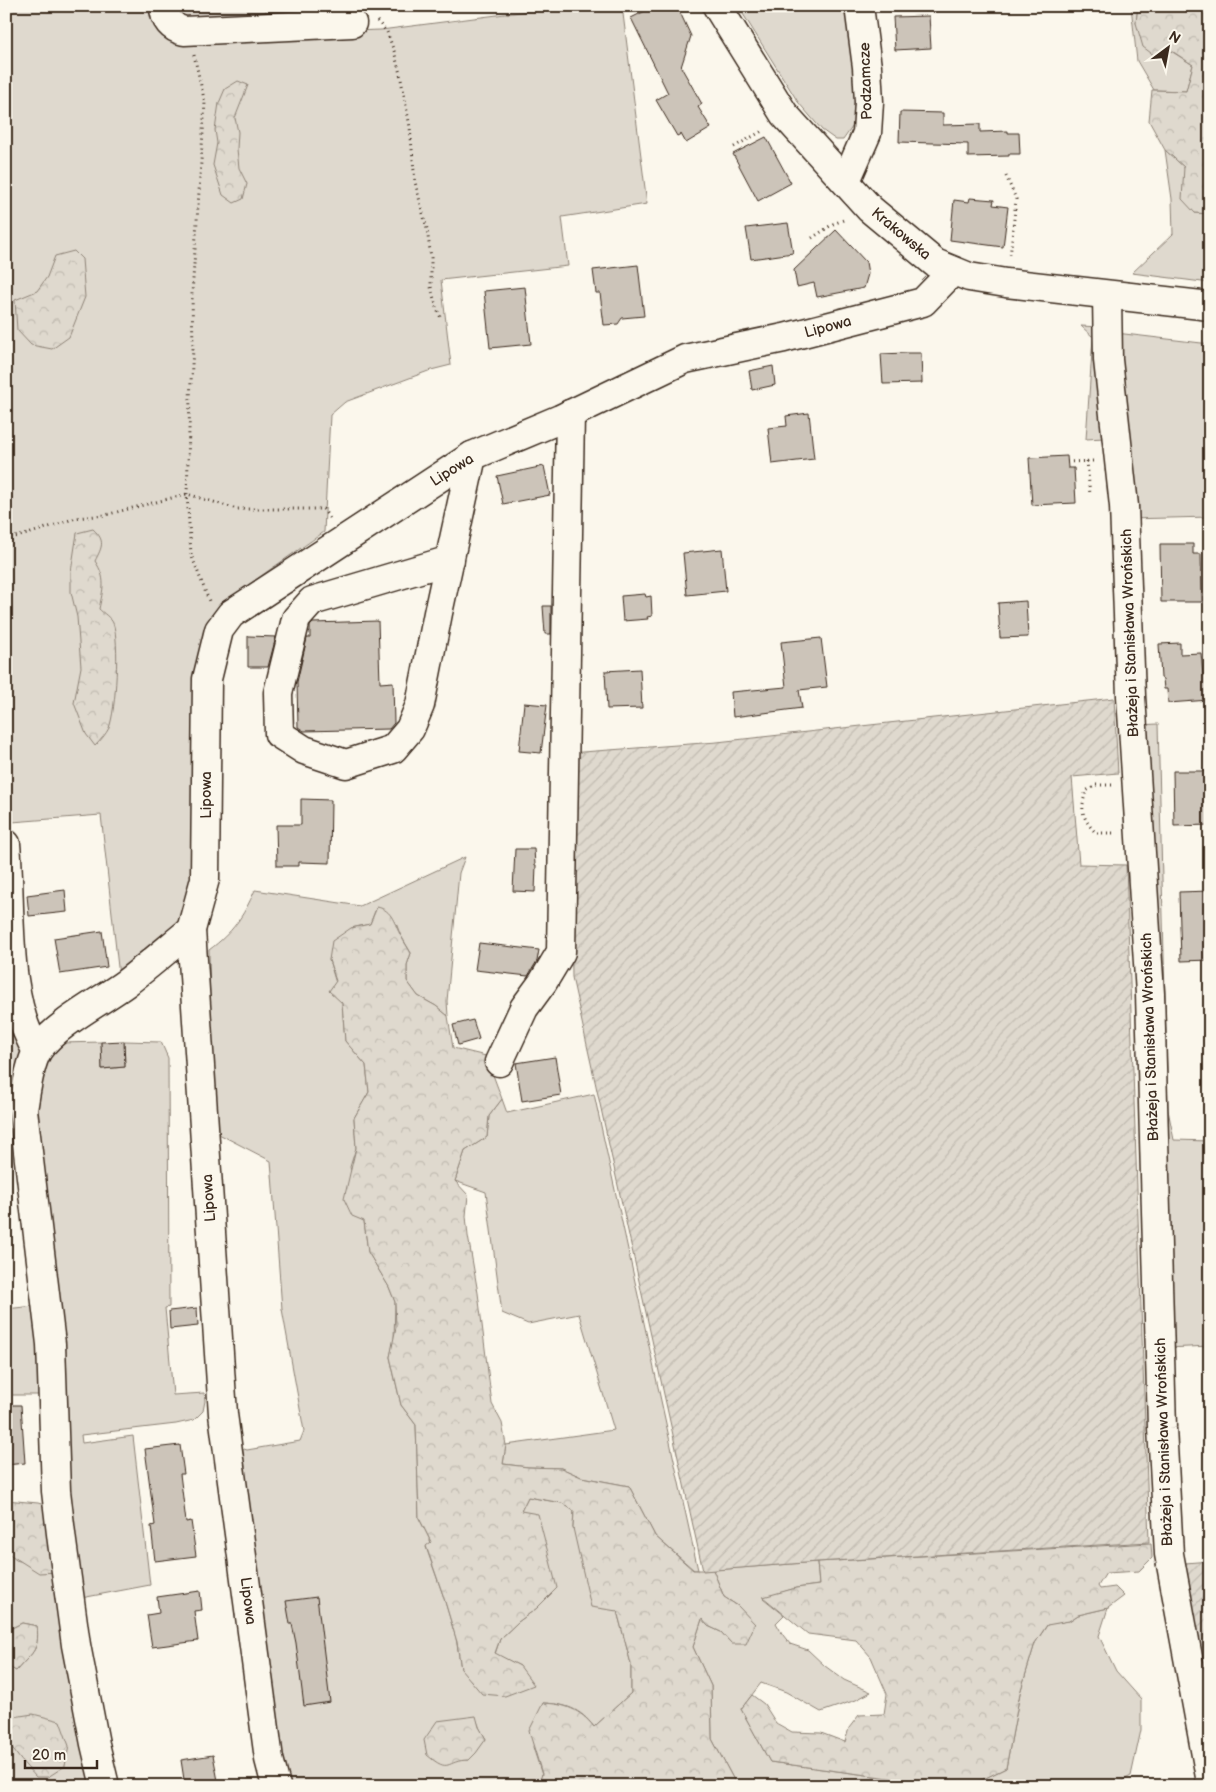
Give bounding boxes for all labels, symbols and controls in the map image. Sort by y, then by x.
north arrow [1144,22,1194,72]
text: N [1166,27,1184,47]
street label: Podzamcze [855,42,877,120]
street label: Krakowska [867,204,935,264]
street label: Lipowa [802,312,854,342]
street label: Lipowa [427,449,477,491]
street label: Błażeja i Stanisława Wrońskich [1117,528,1143,738]
street label: Lipowa [197,771,216,819]
street label: Błażeja i Stanisława Wrońskich [1137,932,1163,1142]
street label: Lipowa [198,1174,220,1222]
street label: Błażeja i Stanisława Wrońskich [1151,1337,1177,1547]
street label: Lipowa [236,1576,260,1626]
scale bar [25,1737,98,1769]
text: 20 m [32,1746,66,1765]

